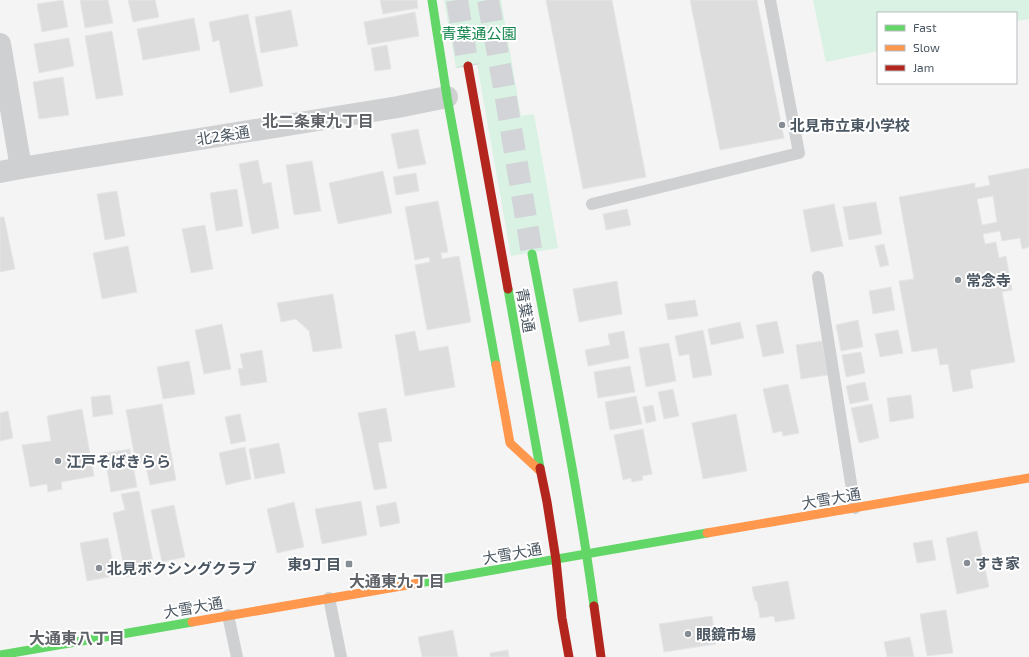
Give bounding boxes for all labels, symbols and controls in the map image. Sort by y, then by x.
legend [877,12,1017,84]
text: Fast [913,20,937,34]
park label: 青葉通公園 [441,24,517,42]
text: Slow [913,40,940,54]
text: Jam [913,60,934,74]
district label: 北二条東九丁目 [262,111,374,130]
place label: 北見市立東小学校 [790,116,910,134]
marker: 北見市立東小学校 [777,120,787,130]
street label: 北2条通 [195,122,251,148]
place label: 常念寺 [966,271,1011,289]
marker: 常念寺 [953,275,963,285]
street label: 青葉通 [513,286,539,334]
place label: 江戸そばきらら [66,452,171,470]
marker: 江戸そばきらら [53,456,63,466]
street label: 大雪大通 [800,484,862,512]
street label: 大雪大通 [481,539,543,567]
place label: すき家 [975,554,1020,572]
place label: 東9丁目 [287,555,341,573]
marker: すき家 [962,558,972,568]
place label: 北見ボクシングクラブ [107,559,257,577]
marker: 東9丁目 [344,559,354,569]
marker: 北見ボクシングクラブ [94,563,104,573]
district label: 大通東九丁目 [349,571,445,590]
street label: 大雪大通 [162,593,224,621]
place label: 眼鏡市場 [696,625,756,643]
district label: 大通東八丁目 [29,628,125,647]
marker: 眼鏡市場 [683,629,693,639]

